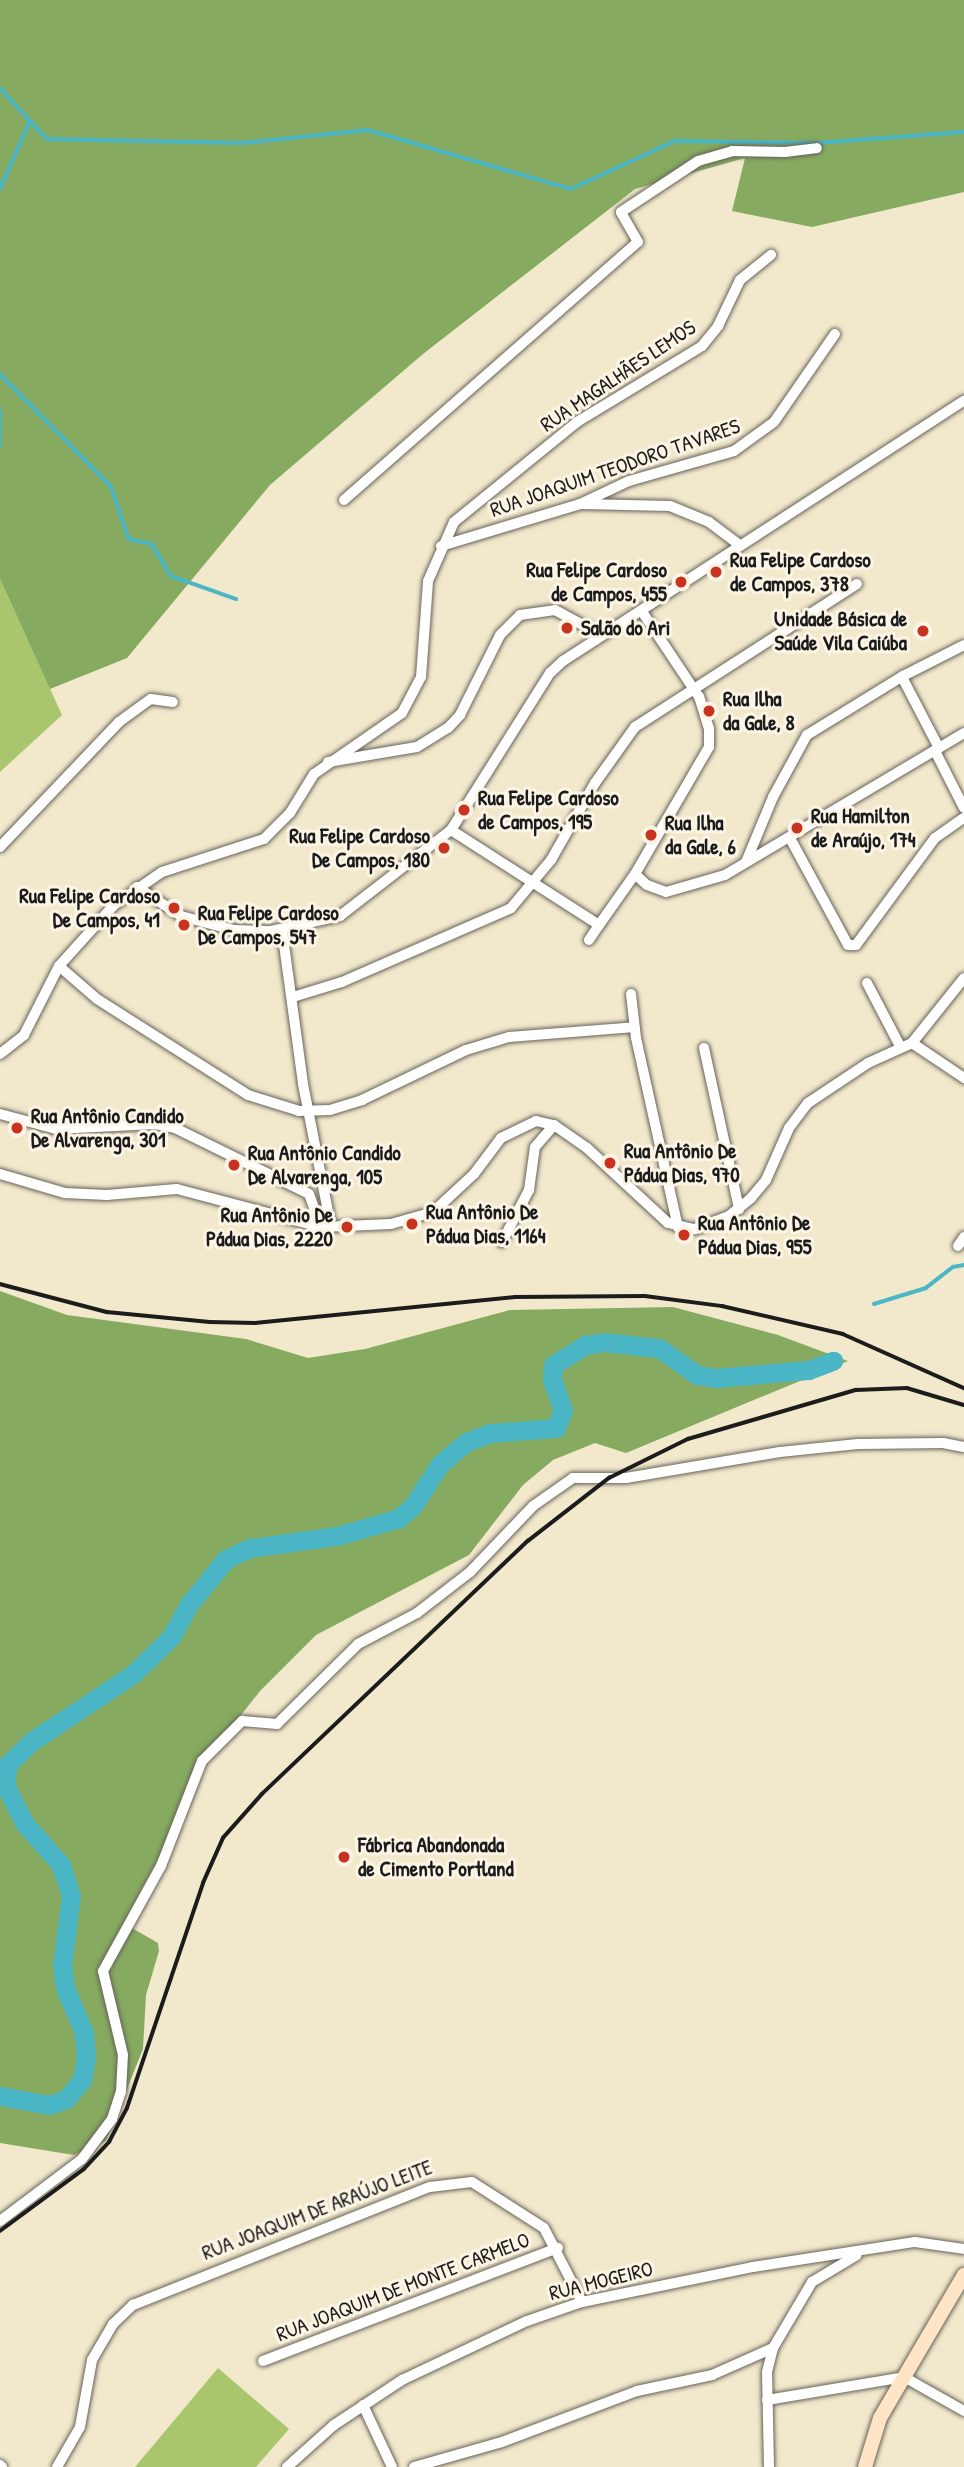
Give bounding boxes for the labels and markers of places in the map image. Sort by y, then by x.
place label: Rua Felipe Cardoso de Campos, 378 [730,547,871,597]
place label: Rua Felipe Cardoso de Campos, 455 [526,557,667,607]
marker: Rua Felipe Cardoso de Campos, 378 [708,564,724,580]
marker: Rua Felipe Cardoso de Campos, 455 [673,574,689,590]
place label: Unidade Básica de Saúde Vila Caiúba [774,606,907,656]
place label: Salão do Ari [581,615,671,641]
marker: Salão do Ari [559,620,575,636]
marker: Unidade Básica de Saúde Vila Caiúba [913,621,933,641]
place label: Rua Ilha da Gale, 8 [723,686,795,736]
marker: Rua Ilha da Gale, 8 [701,703,717,719]
place label: Rua Felipe Cardoso de Campos, 195 [478,785,619,835]
marker: Rua Felipe Cardoso de Campos, 195 [456,802,472,818]
place label: Rua Hamilton de Araújo, 174 [811,803,916,853]
place label: Rua Ilha da Gale, 6 [665,810,736,860]
marker: Rua Hamilton de Araújo, 174 [789,820,805,836]
place label: Rua Felipe Cardoso De Campos, 180 [289,823,430,873]
marker: Rua Ilha da Gale, 6 [643,827,659,843]
marker: Rua Felipe Cardoso De Campos, 180 [436,840,452,856]
place label: Rua Felipe Cardoso De Campos, 41 [19,883,160,933]
marker: Rua Felipe Cardoso De Campos, 41 [166,900,182,916]
place label: Rua Felipe Cardoso De Campos, 547 [198,900,339,950]
marker: Rua Felipe Cardoso De Campos, 547 [176,917,192,933]
place label: Rua Antônio Candido De Alvarenga, 301 [31,1103,184,1153]
marker: Rua Antônio Candido De Alvarenga, 301 [9,1120,25,1136]
place label: Rua Antônio De Pádua Dias, 970 [624,1138,740,1188]
place label: Rua Antônio Candido De Alvarenga, 105 [248,1140,401,1190]
marker: Rua Antônio De Pádua Dias, 970 [602,1155,618,1171]
marker: Rua Antônio Candido De Alvarenga, 105 [226,1157,242,1173]
place label: Rua Antônio De Pádua Dias, 1164 [426,1199,546,1249]
place label: Rua Antônio De Pádua Dias, 2220 [206,1202,333,1252]
place label: Rua Antônio De Pádua Dias, 955 [698,1210,812,1260]
marker: Rua Antônio De Pádua Dias, 1164 [404,1216,420,1232]
marker: Rua Antônio De Pádua Dias, 2220 [339,1219,355,1235]
marker: Rua Antônio De Pádua Dias, 955 [676,1227,692,1243]
place label: Fábrica Abandonada de Cimento Portland [358,1832,514,1882]
marker: Fábrica Abandonada de Cimento Portland [336,1849,352,1865]

